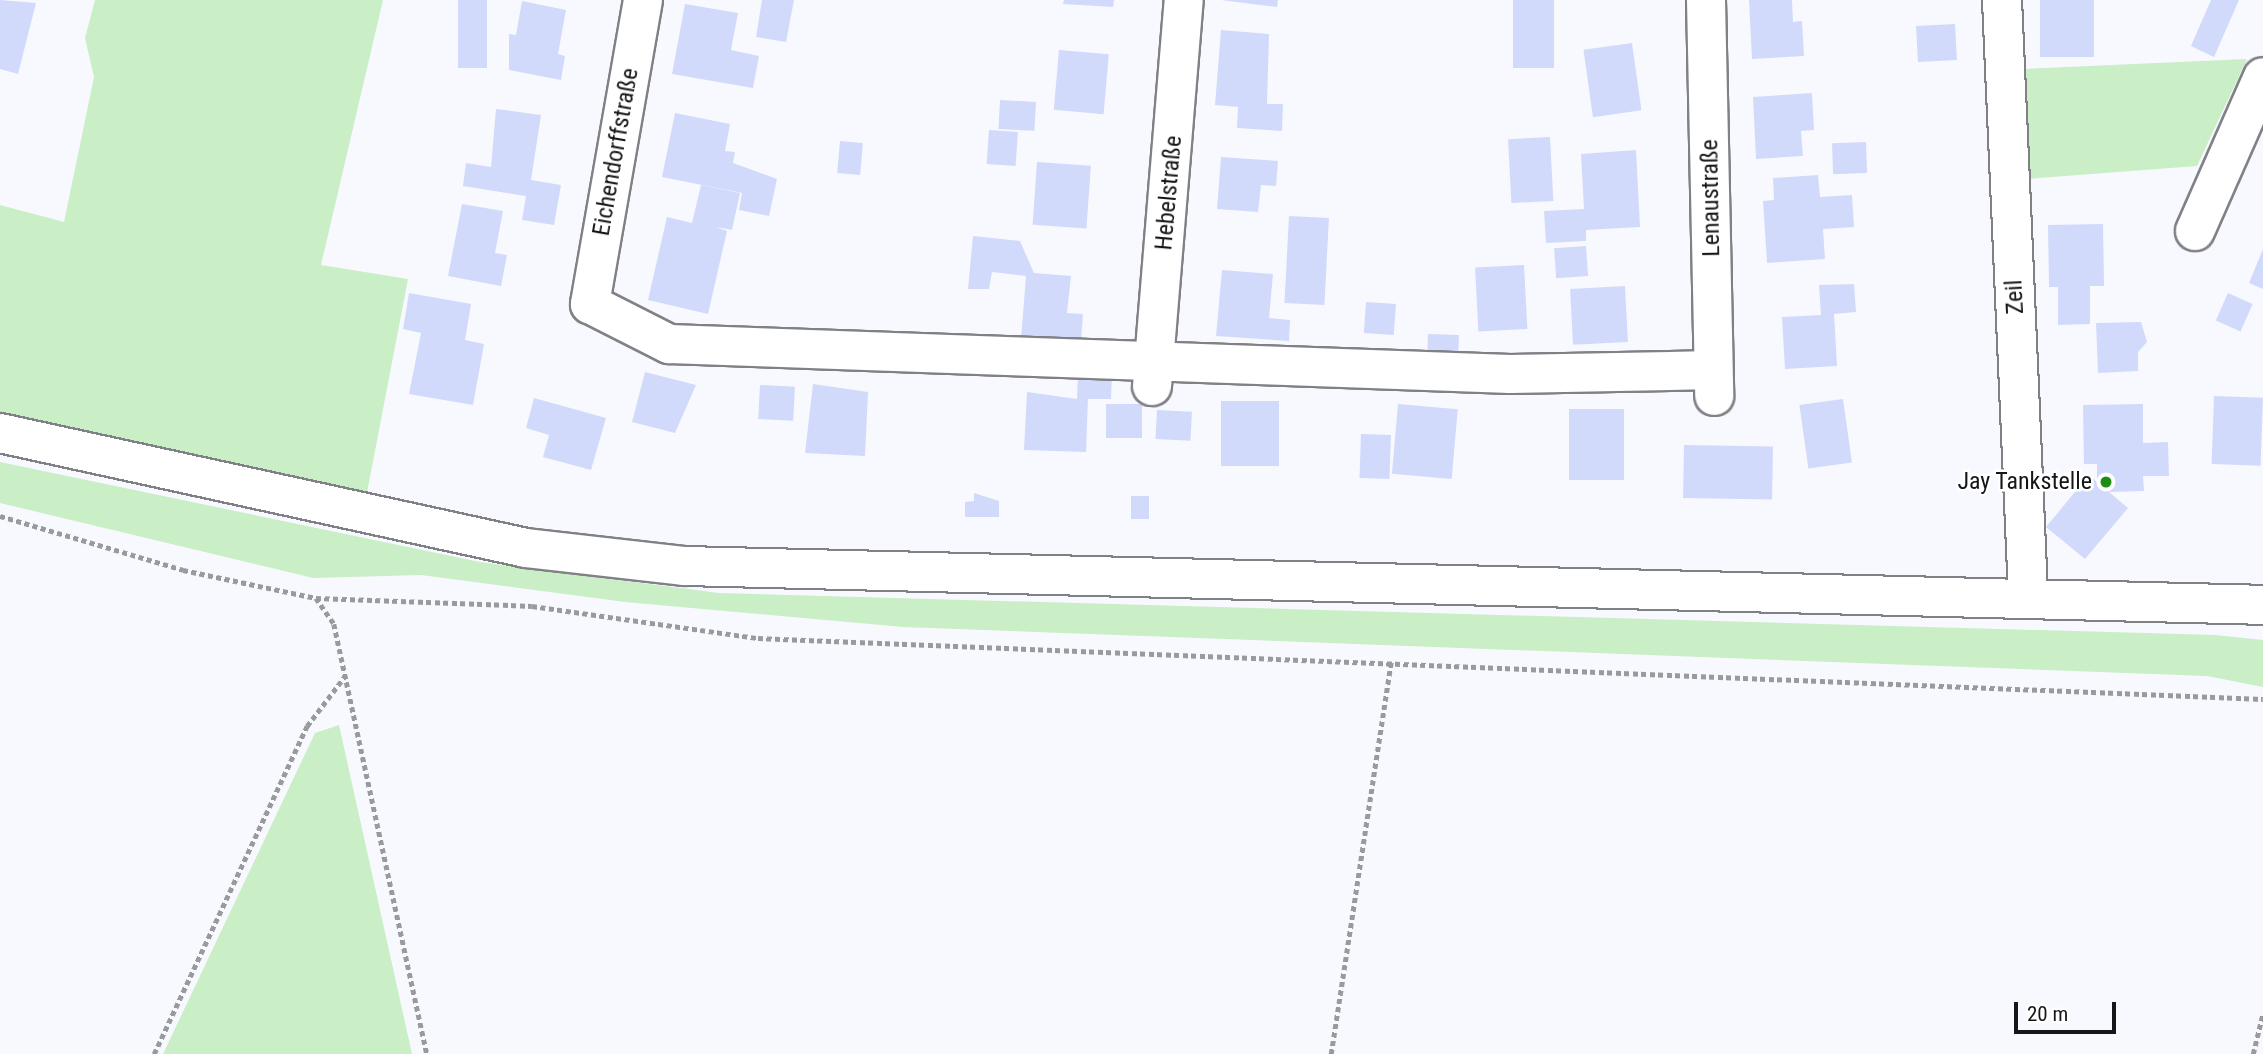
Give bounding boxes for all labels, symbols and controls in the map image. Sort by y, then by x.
street label: Eichendorffstraße [587,66,645,238]
street label: Hebelstraße [1150,135,1188,251]
street label: Lenaustraße [1696,139,1726,257]
street label: Zeil [2000,279,2030,315]
place label: Jay Tankstelle [1957,468,2092,496]
marker: Jay Tankstelle [2098,474,2114,490]
scale bar [2018,988,2120,1032]
text: 20 m [2027,1002,2068,1026]

